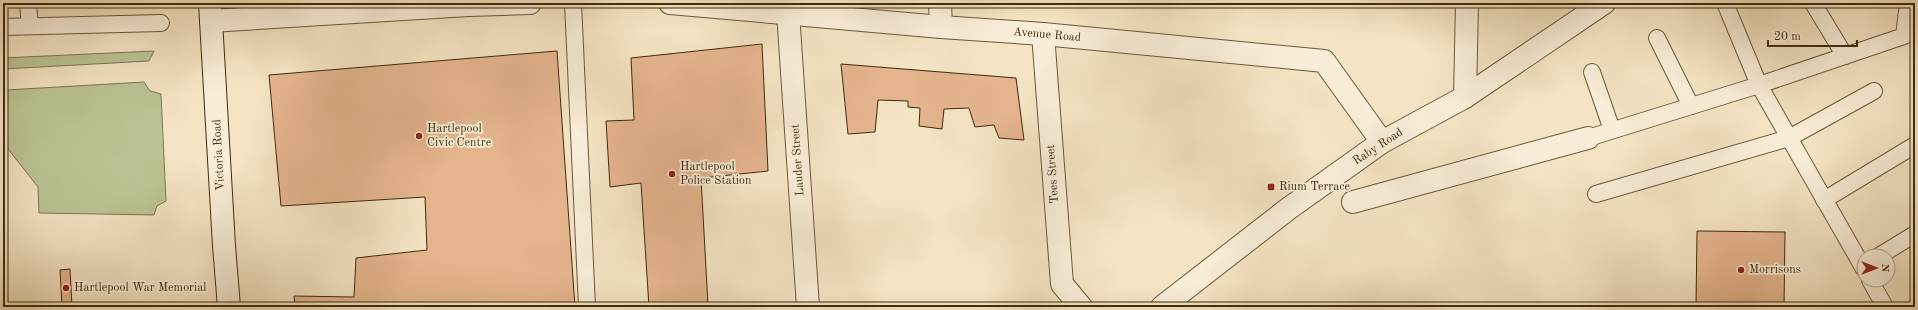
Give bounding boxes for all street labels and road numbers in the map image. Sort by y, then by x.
street label: Avenue Road [1012,26,1082,44]
street label: Victoria Road [211,119,227,191]
street label: Lauder Street [789,124,807,196]
street label: Raby Road [1351,126,1405,168]
street label: Tees Street [1045,144,1061,204]

